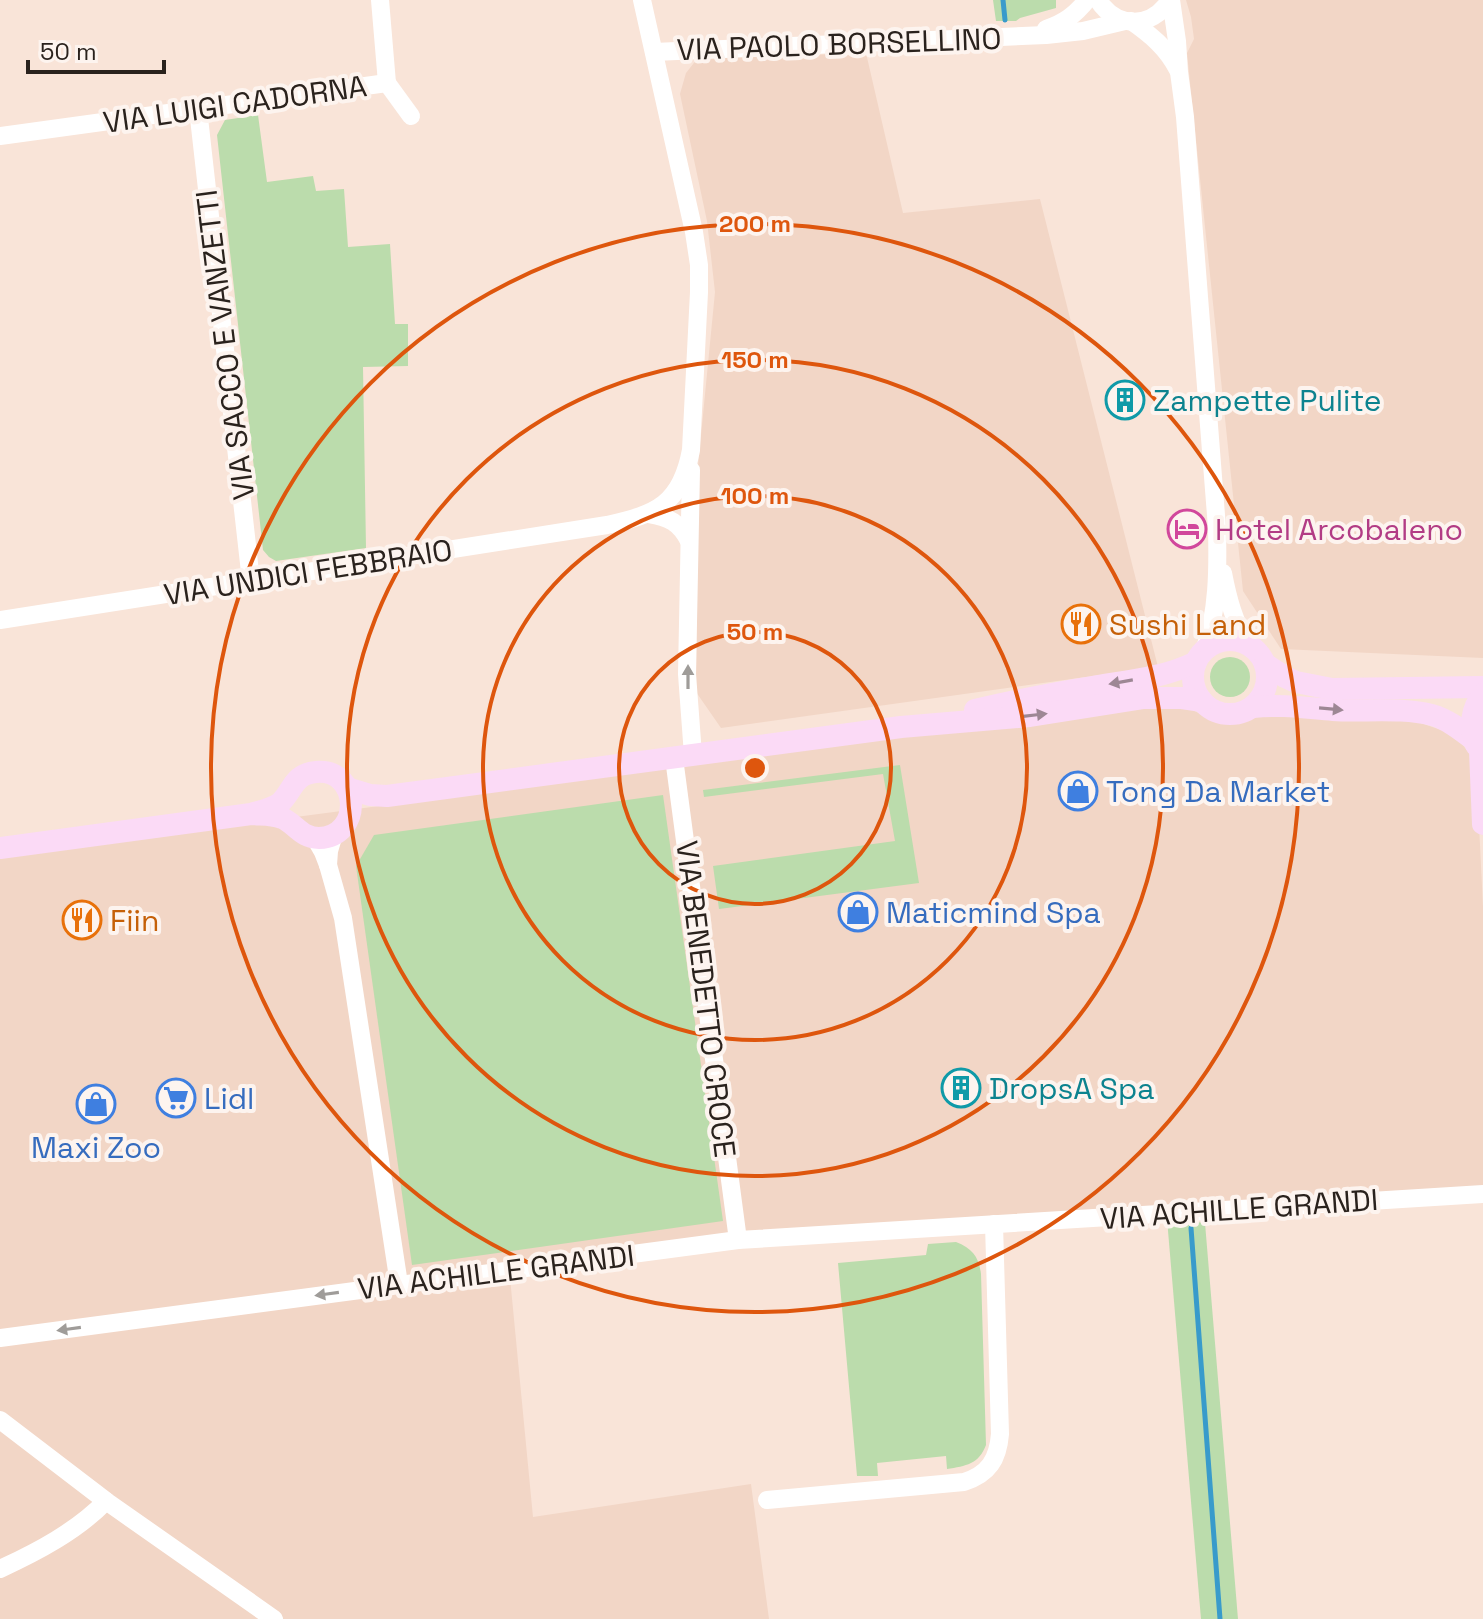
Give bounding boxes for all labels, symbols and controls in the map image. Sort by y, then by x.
street label: VIA PAOLO BORSELLINO [676,19,1002,69]
scale bar [28,24,164,74]
text: 50 m [40,36,97,67]
street label: VIA LUIGI CADORNA [101,66,369,142]
street label: VIA SACCO E VANZETTI [187,188,263,502]
text: 200 m [719,208,791,239]
text: 150 m [721,344,789,375]
building icon: Zampette Pulite [1104,379,1146,421]
place label: Zampette Pulite [1153,381,1381,420]
text: 100 m [721,480,789,511]
hotel icon: Hotel Arcobaleno [1166,508,1208,550]
place label: Hotel Arcobaleno [1215,510,1463,549]
street label: VIA UNDICI FEBBRAIO [161,530,455,614]
restaurant icon: Sushi Land [1060,603,1102,645]
place label: Sushi Land [1109,605,1266,644]
text: 50 m [727,616,783,647]
one-way arrow [682,664,694,689]
one-way arrow [1108,676,1133,689]
one-way arrow [1319,703,1344,716]
one-way arrow [1023,708,1048,721]
centre of rings [741,754,769,782]
shop icon: Tong Da Market [1057,770,1099,812]
place label: Tong Da Market [1106,772,1330,811]
street label: VIA BENEDETTO CROCE [667,838,745,1160]
shop icon: Maticmind Spa [837,891,879,933]
place label: Maticmind Spa [886,893,1101,932]
restaurant icon: Fiin [61,899,103,941]
place label: Fiin [110,901,159,940]
building icon: DropsA Spa [940,1067,982,1109]
place label: DropsA Spa [989,1069,1154,1108]
supermarket icon: Lidl [155,1077,197,1119]
place label: Lidl [204,1079,254,1118]
shop icon: Maxi Zoo [75,1083,117,1125]
place label: Maxi Zoo [31,1128,161,1167]
street label: VIA ACHILLE GRANDI [1099,1180,1379,1238]
street label: VIA ACHILLE GRANDI [355,1236,637,1308]
one-way arrow [314,1288,339,1301]
one-way arrow [56,1322,81,1335]

